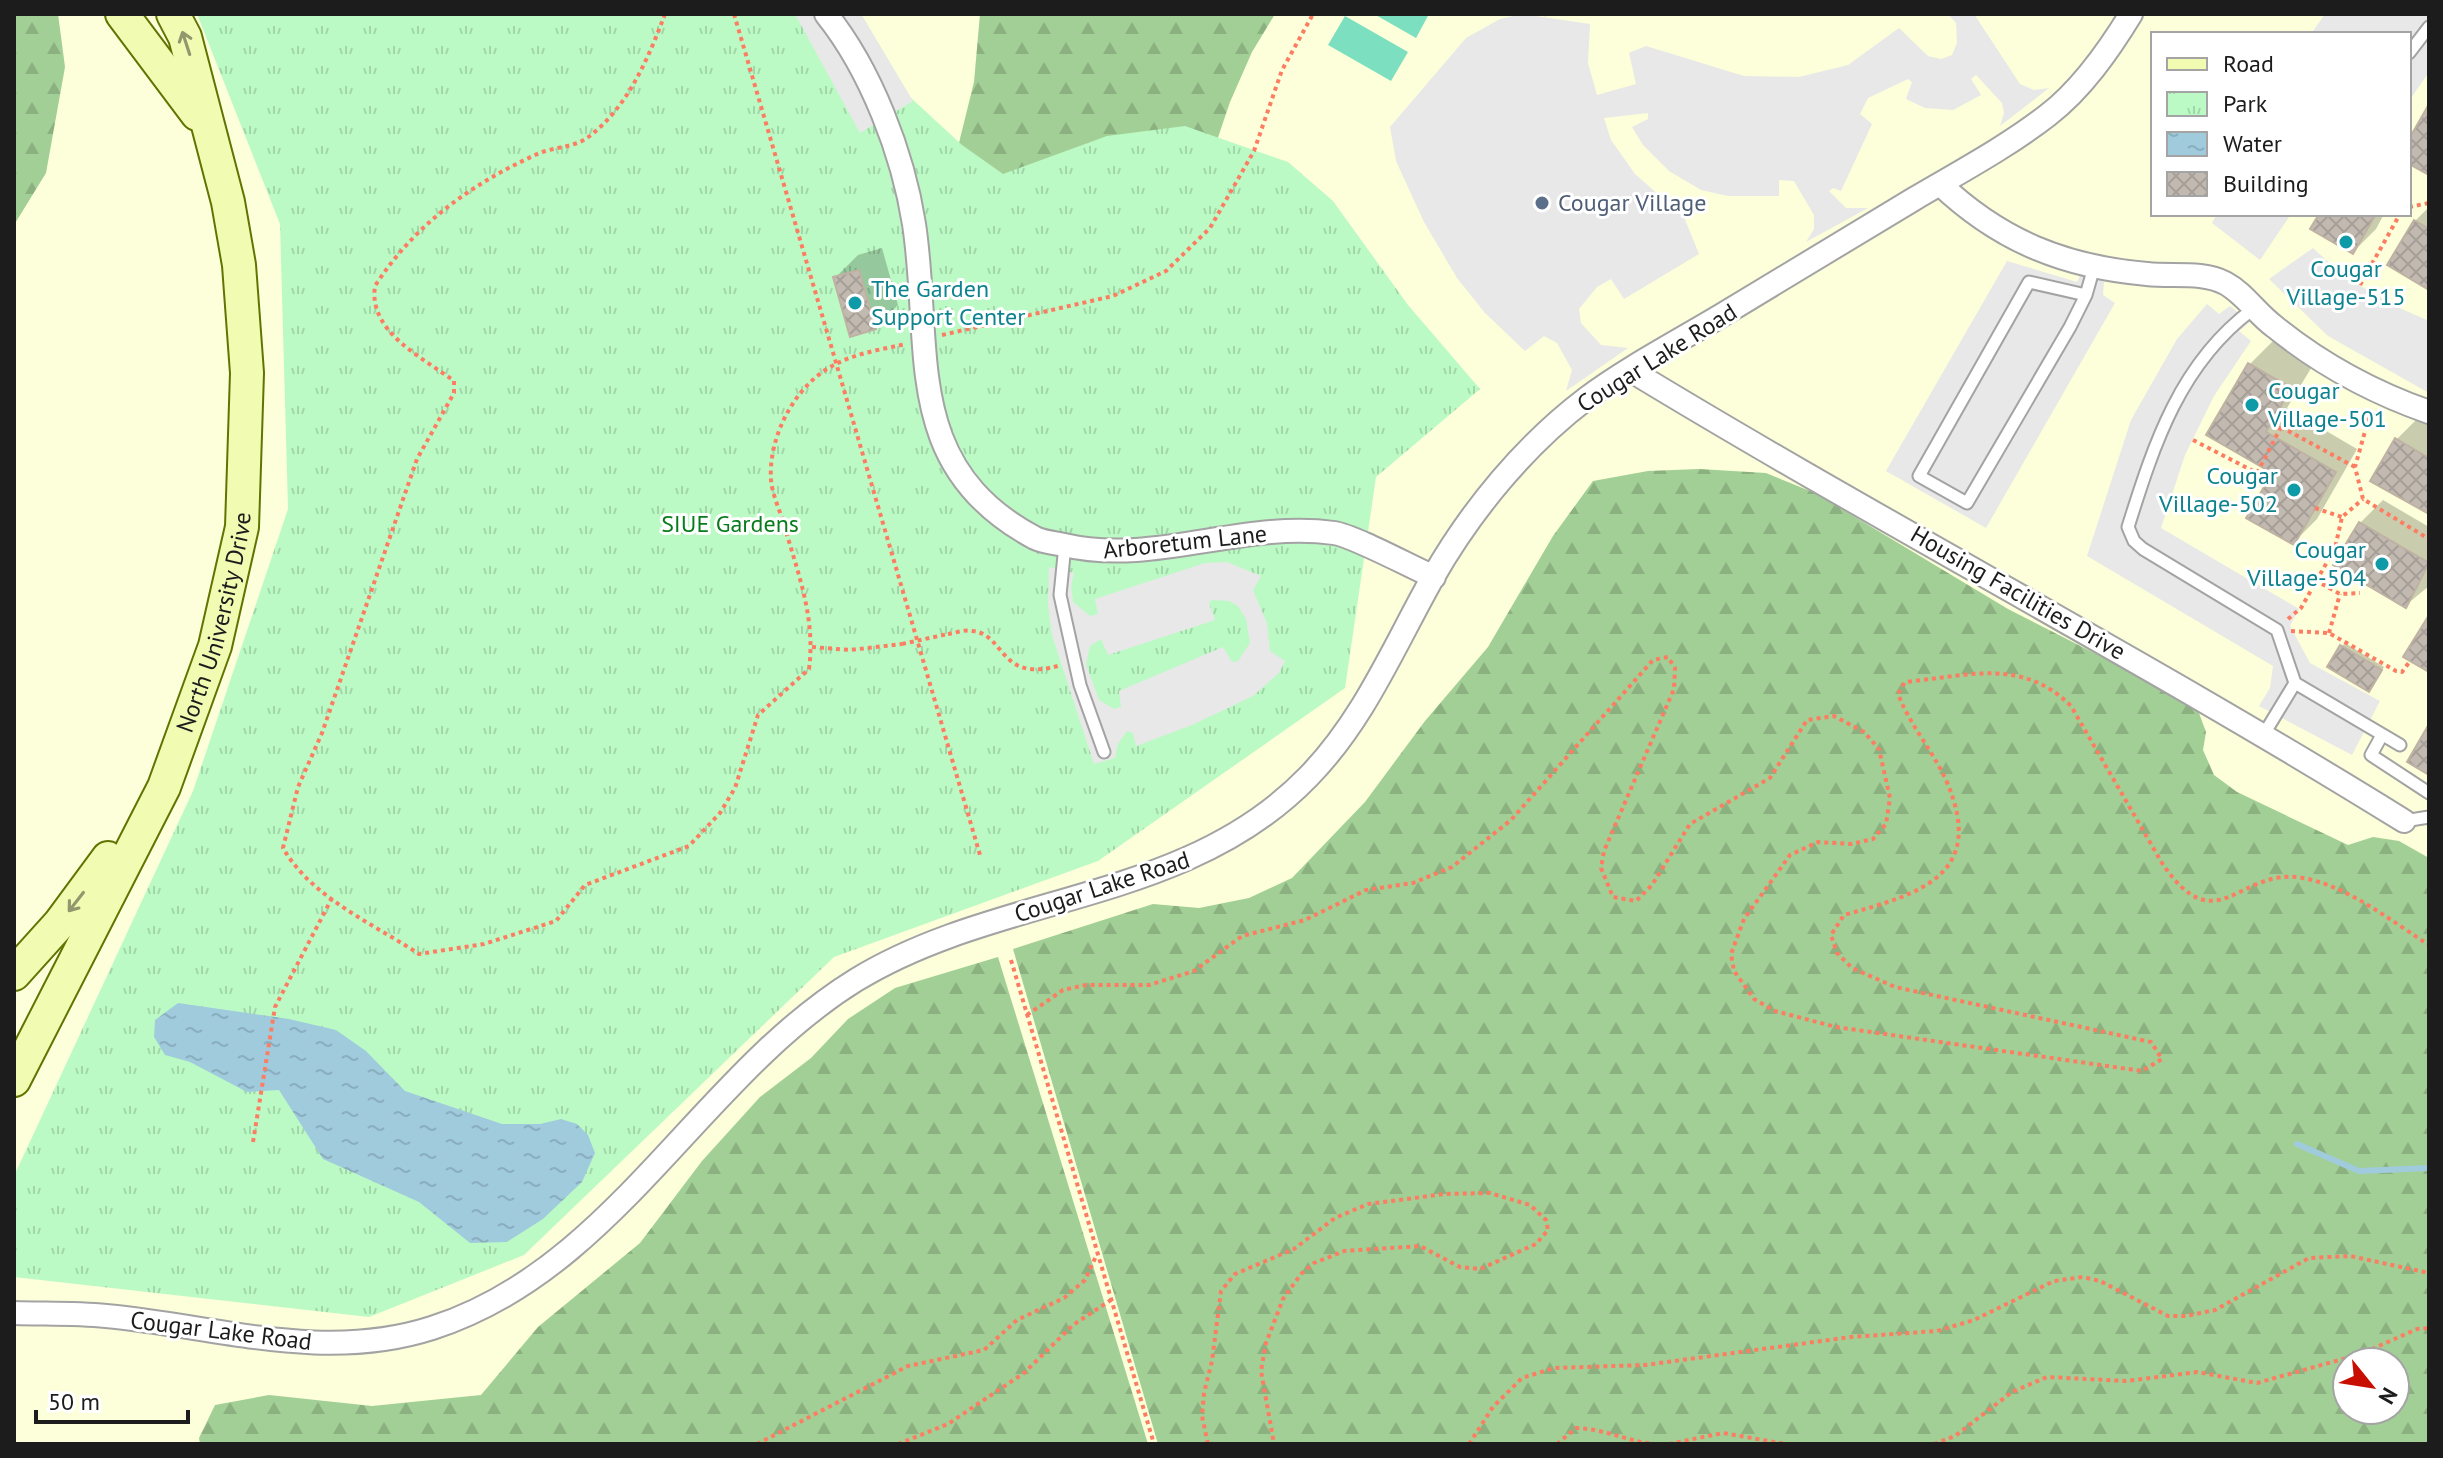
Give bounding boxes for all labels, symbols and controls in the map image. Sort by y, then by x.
one-way arrow [177,31,192,56]
legend [2151,32,2411,216]
text: Road [2223,48,2274,79]
text: Park [2223,88,2268,119]
text: Water [2223,128,2282,159]
text: Building [2223,168,2309,199]
place label: Cougar Village [1558,187,1706,218]
marker: Cougar Village [1533,194,1551,212]
marker: Cougar Village-515 [2337,233,2355,251]
place label: Cougar Village-515 [2286,253,2405,312]
place label: The Garden Support Center [871,273,1025,332]
marker: The Garden Support Center [846,294,864,312]
street label: Cougar Lake Road [1571,296,1742,419]
place label: Cougar Village-501 [2267,375,2387,434]
marker: Cougar Village-501 [2243,396,2261,414]
place label: Cougar Village-502 [2158,460,2278,519]
marker: Cougar Village-502 [2285,481,2303,499]
park label: SIUE Gardens [661,508,799,539]
street label: North University Drive [169,512,257,737]
street label: Arboretum Lane [1102,517,1268,566]
street label: Housing Facilities Drive [1905,518,2131,667]
place label: Cougar Village-504 [2246,534,2366,593]
marker: Cougar Village-504 [2373,555,2391,573]
street label: Cougar Lake Road [1010,844,1193,929]
one-way arrow [68,891,85,912]
street label: Cougar Lake Road [129,1304,314,1357]
north arrow [2331,1346,2411,1426]
scale bar [36,1374,188,1424]
text: N [2373,1383,2404,1409]
text: 50 m [48,1386,100,1417]

